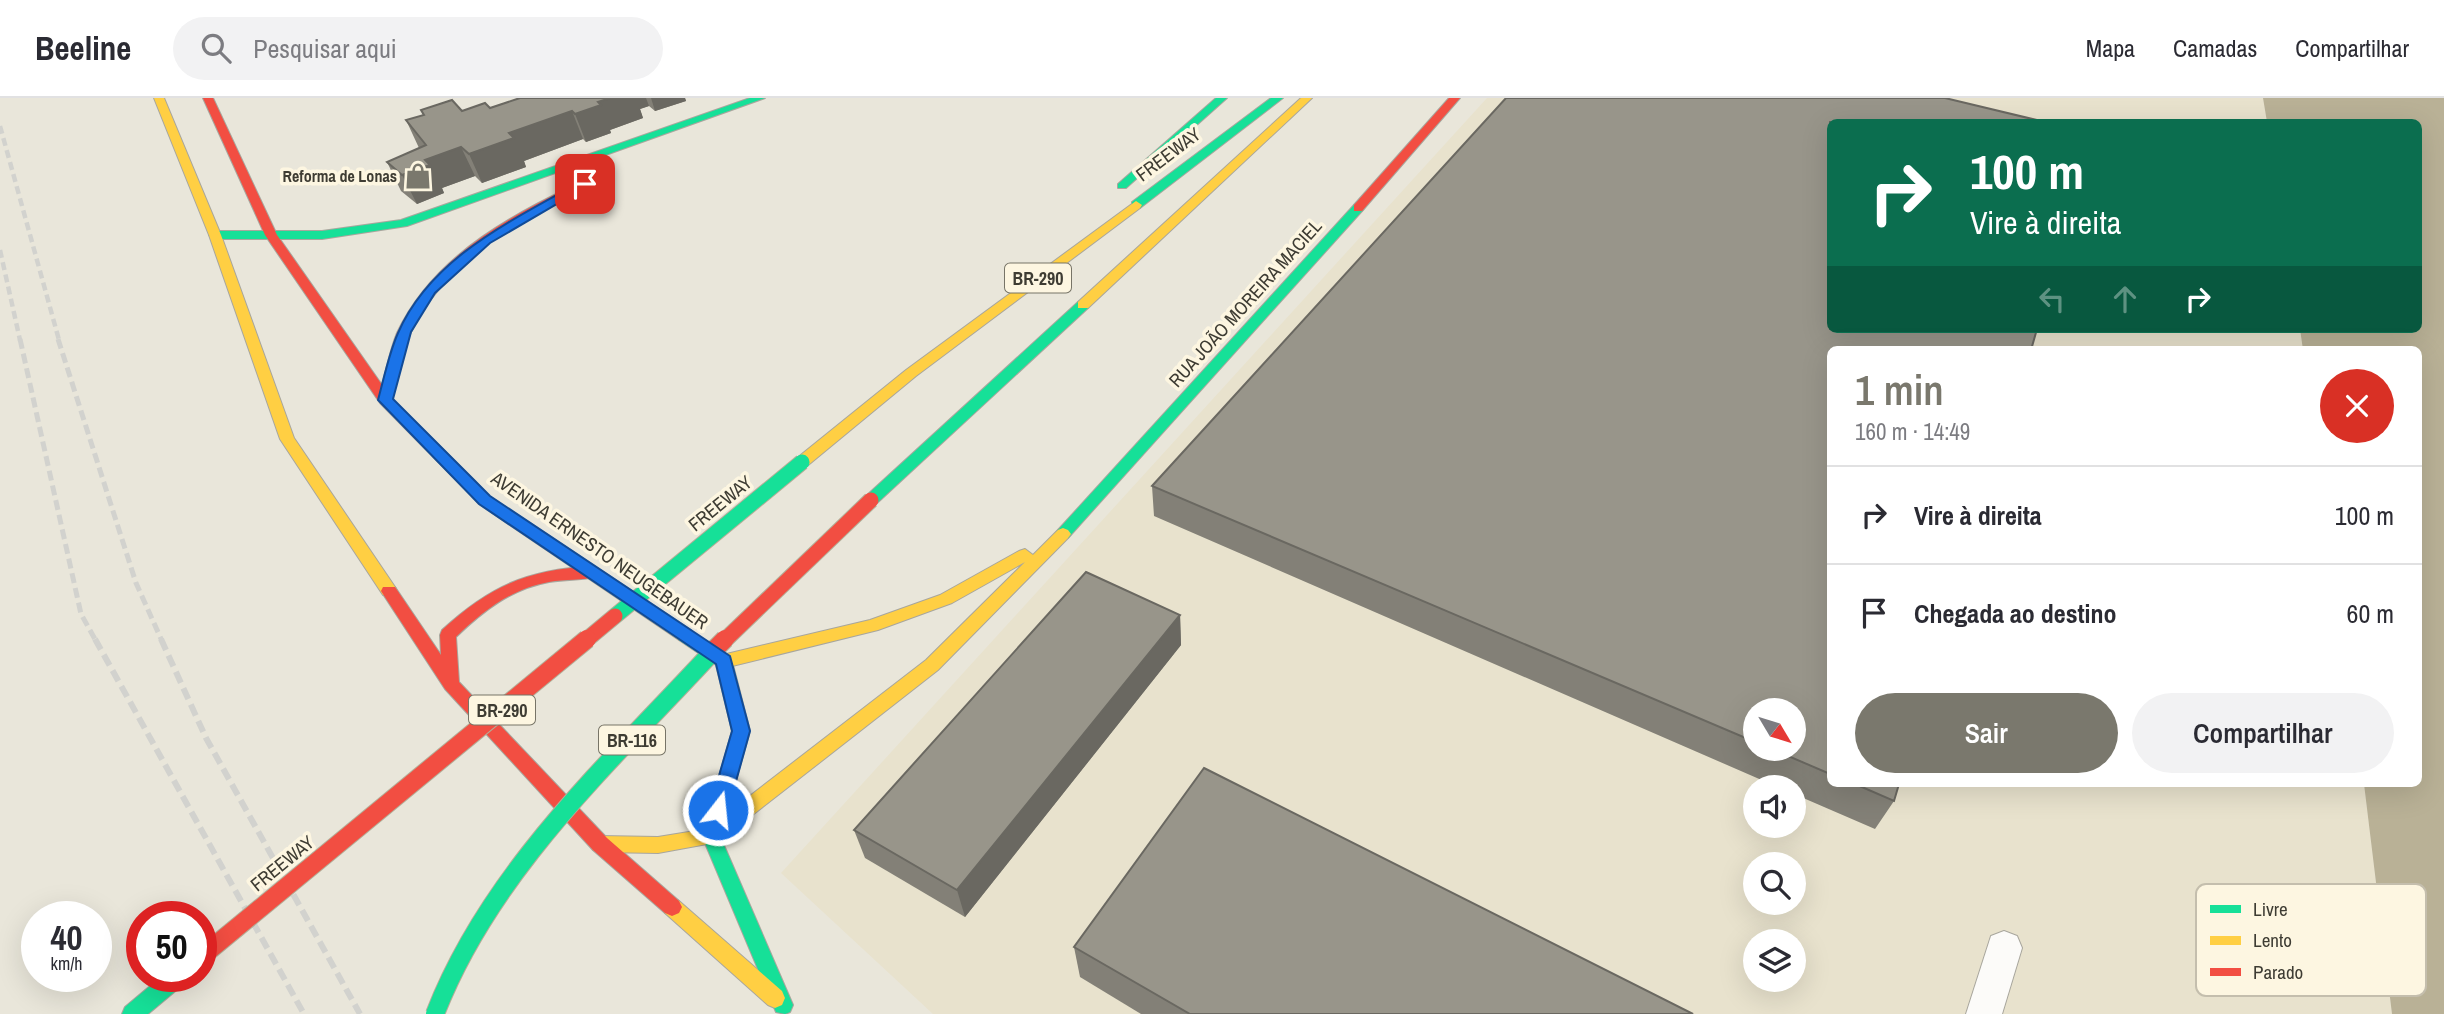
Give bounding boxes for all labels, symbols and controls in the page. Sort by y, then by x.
search box [173,17,663,80]
text: Beeline [35,26,131,70]
icon: search [197,29,235,67]
text: Pesquisar aqui [253,31,397,66]
text: Mapa [2086,32,2135,64]
text: Camadas [2173,32,2257,64]
text: Compartilhar [2295,32,2409,64]
street label: FREEWAY [1130,121,1206,187]
text: 100 m [1970,138,2084,204]
icon: right [1855,147,1946,238]
pin [555,154,615,214]
shop icon: Reforma de Lonas [403,161,433,191]
place label: Reforma de Lonas [283,165,397,187]
icon: arrive [566,165,604,203]
text: Vire à direita [1970,201,2121,244]
street label: RUA JOÃO MOREIRA MACIEL [1163,213,1328,392]
road number: BR-290 [1005,264,1071,293]
icon: left [2033,280,2071,318]
icon: ahead [2106,280,2144,318]
icon: right [2179,280,2217,318]
text: 1 min [1855,362,1944,418]
button: close [2320,369,2394,443]
text: 160 m · 14:49 [1855,416,1970,447]
street label: AVENIDA ERNESTO NEUGEBAUER [486,464,714,635]
street label: FREEWAY [683,469,758,537]
icon: right [1855,496,1893,534]
text: Vire à direita [1914,498,2042,533]
text: 100 m [2335,498,2394,533]
icon: arrive [1855,594,1893,632]
text: Chegada ao destino [1914,596,2117,631]
text: 60 m [2347,596,2394,631]
button: Sair [1855,693,2118,773]
button: Compartilhar [2132,693,2394,773]
road number: BR-290 [469,696,535,724]
north arrow [1743,698,1806,761]
map controls [1743,698,1806,992]
road number: BR-116 [599,726,665,754]
position arrow [681,773,755,847]
button: sound [1743,775,1806,838]
street label: FREEWAY [245,829,320,897]
button: search [1743,852,1806,915]
legend [2196,884,2426,996]
text: Livre [2253,896,2288,922]
speed limit sign: 50 [126,901,217,992]
text: 40 [51,914,82,961]
text: Lento [2253,927,2292,953]
button: layers [1743,929,1806,992]
text: km/h [51,951,83,976]
text: Parado [2253,959,2303,985]

